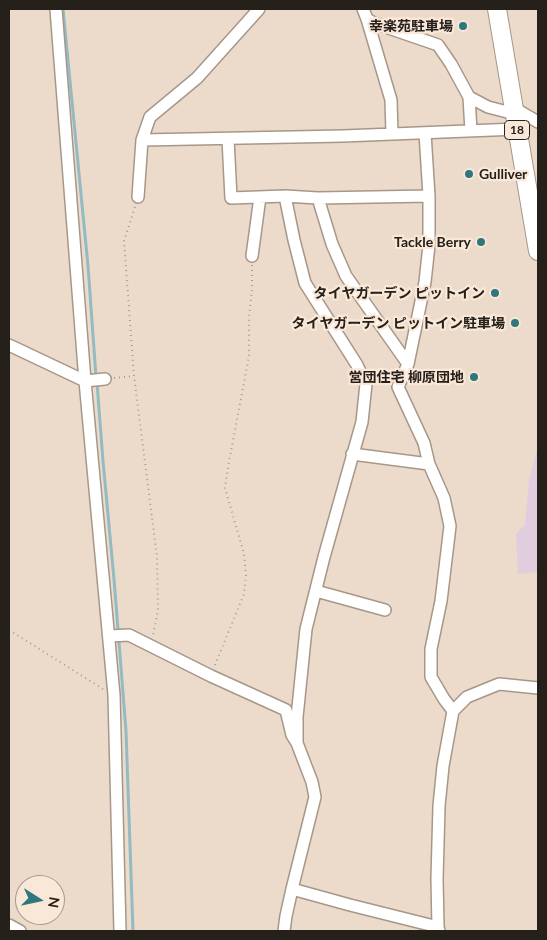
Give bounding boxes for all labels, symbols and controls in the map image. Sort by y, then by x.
place label: 幸楽苑駐車場 [369,18,453,34]
marker: 幸楽苑駐車場 [457,20,469,32]
road number: 18 [504,120,530,140]
place label: Gulliver [479,166,527,182]
marker: Gulliver [463,168,475,180]
place label: Tackle Berry [394,234,471,250]
marker: Tackle Berry [475,236,487,248]
place label: タイヤガーデン ピットイン [314,285,485,301]
marker: タイヤガーデン ピットイン [489,287,501,299]
place label: タイヤガーデン ピットイン駐車場 [292,315,505,331]
marker: タイヤガーデン ピットイン駐車場 [509,317,521,329]
place label: 営団住宅 柳原団地 [349,369,464,385]
marker: 営団住宅 柳原団地 [468,371,480,383]
north arrow [15,875,65,925]
text: N [45,896,64,909]

